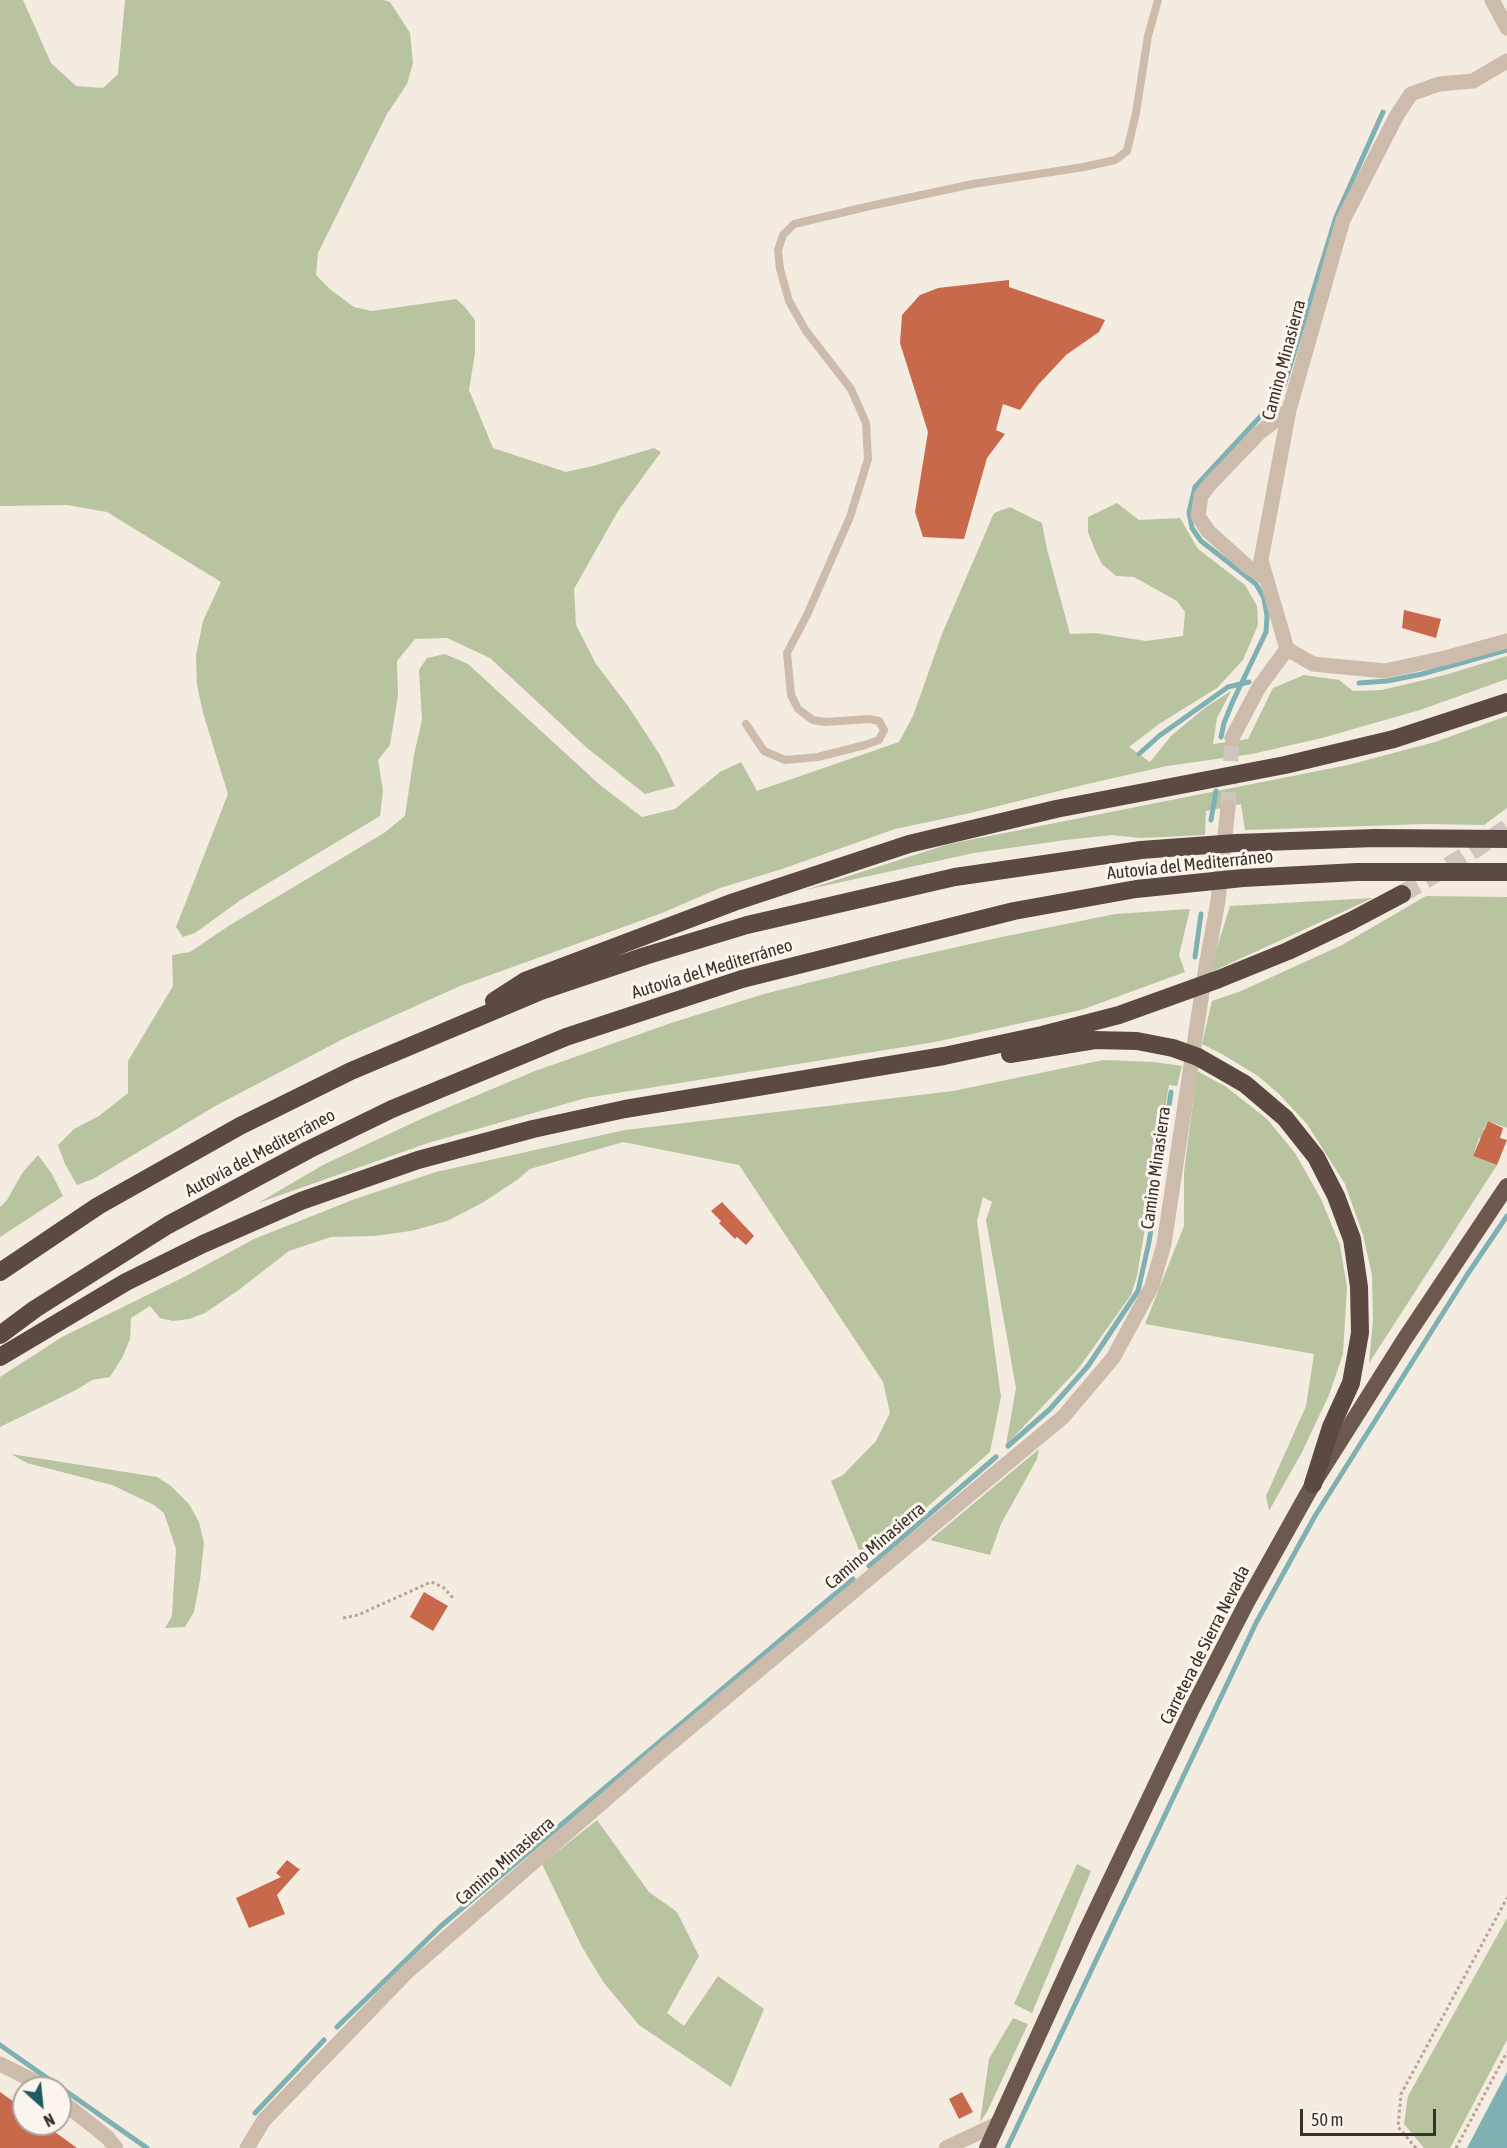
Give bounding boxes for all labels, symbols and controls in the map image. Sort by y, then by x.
street label: Camino Minasierra [1258,297,1310,423]
street label: Autovía del Mediterráneo [1106,846,1274,884]
street label: Autovía del Mediterráneo [629,934,795,1004]
street label: Autovía del Mediterráneo [181,1104,339,1202]
street label: Camino Minasierra [1137,1105,1175,1231]
street label: Camino Minasierra [821,1498,929,1594]
street label: Carretera de Sierra Nevada [1156,1562,1254,1728]
street label: Camino Minasierra [451,1812,559,1910]
north arrow [12,2076,72,2136]
scale bar [1303,2097,1440,2135]
text: 50 m [1311,2109,1343,2130]
text: N [41,2110,58,2130]

